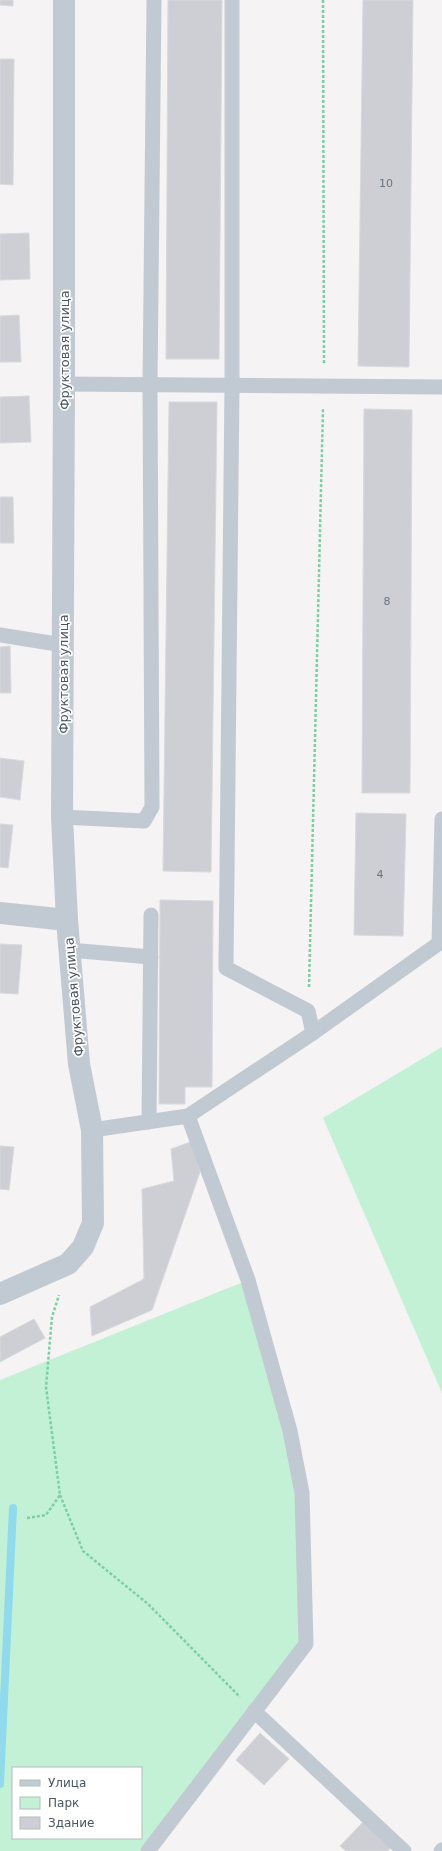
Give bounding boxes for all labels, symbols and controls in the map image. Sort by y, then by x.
house number: 10 [379,177,393,190]
street label: Фруктовая улица [57,290,72,410]
house number: 8 [384,595,391,608]
street label: Фруктовая улица [56,614,71,734]
house number: 4 [377,868,384,881]
street label: Фруктовая улица [61,937,87,1057]
legend [12,1767,142,1839]
text: Улица [48,1776,86,1790]
text: Парк [48,1796,79,1810]
text: Здание [48,1816,94,1830]

